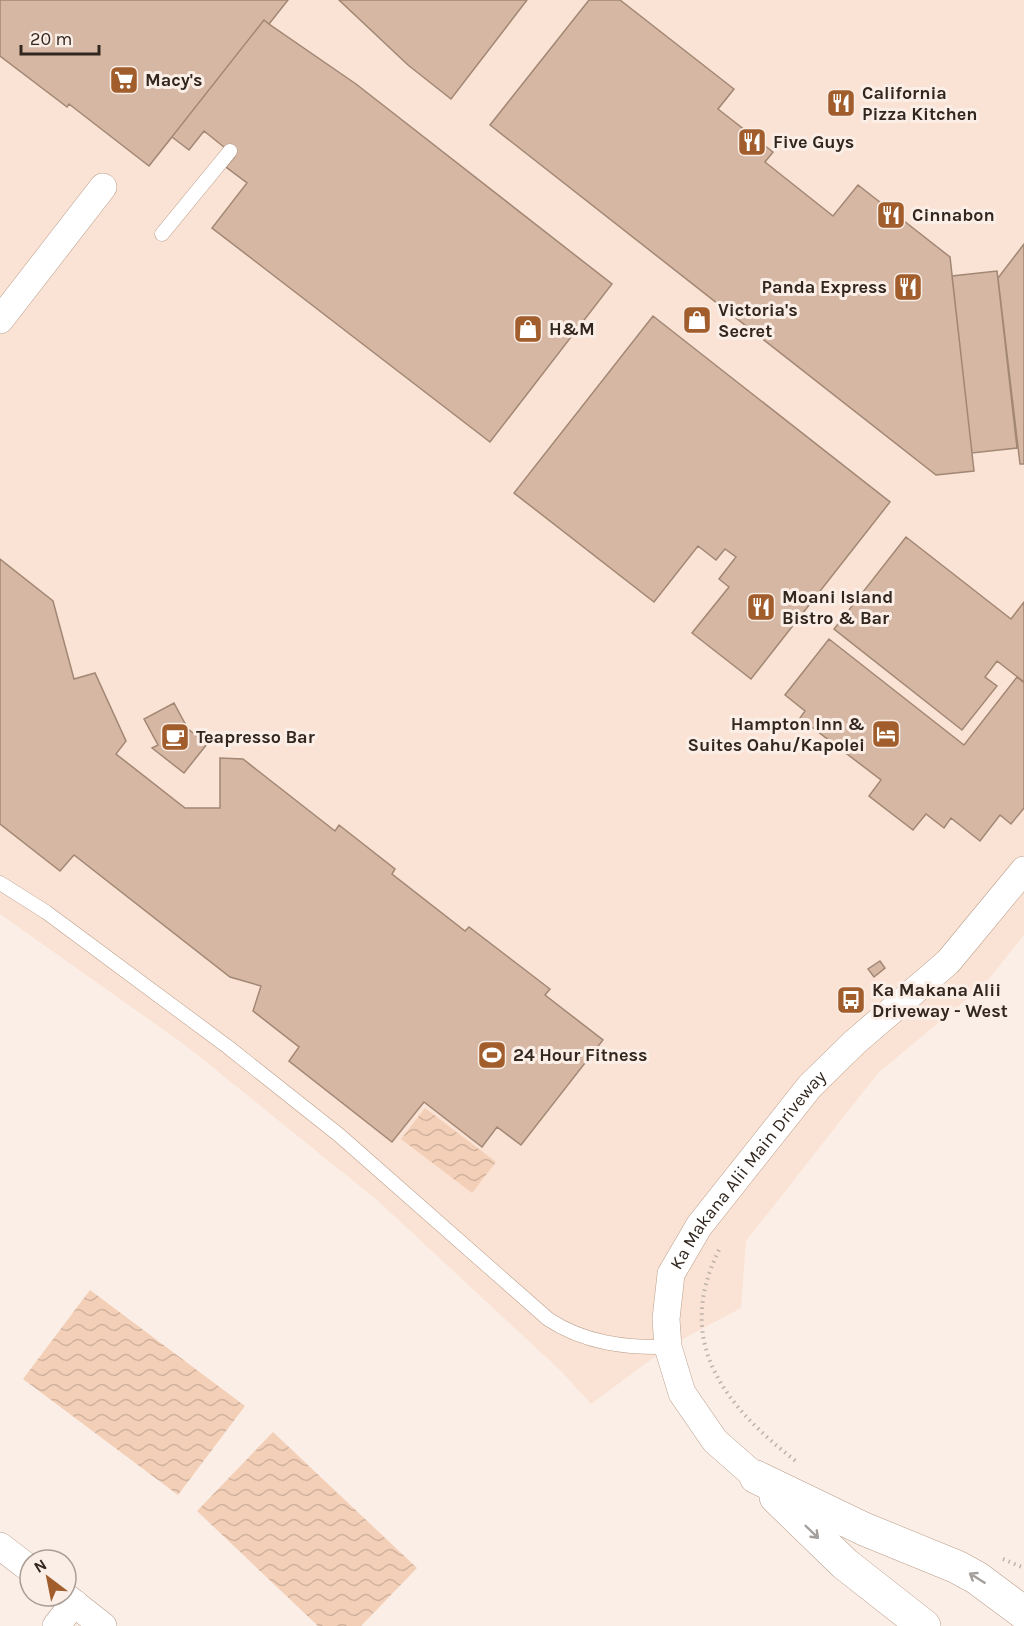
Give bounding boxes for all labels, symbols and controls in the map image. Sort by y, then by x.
scale bar [21,18,99,56]
text: 20 m [30,28,72,50]
supermarket icon: Macy's [108,64,140,96]
place label: Macy's [145,69,203,91]
place label: California Pizza Kitchen [862,82,978,125]
restaurant icon: California Pizza Kitchen [825,87,857,119]
restaurant icon: Five Guys [736,126,768,158]
place label: Five Guys [773,131,854,153]
restaurant icon: Cinnabon [875,199,907,231]
place label: Cinnabon [912,204,995,226]
restaurant icon: Panda Express [892,271,924,303]
place label: Panda Express [762,276,887,298]
place label: Victoria's Secret [718,299,798,342]
shop icon: Victoria's Secret [681,304,713,336]
shop icon: H&M [512,313,544,345]
place label: H&M [549,318,595,340]
place label: Moani Island Bistro & Bar [782,586,893,629]
restaurant icon: Moani Island Bistro & Bar [745,591,777,623]
place label: Hampton Inn & Suites Oahu/Kapolei [687,713,865,756]
hotel icon: Hampton Inn & Suites Oahu/Kapolei [870,718,902,750]
cafe icon: Teapresso Bar [159,721,191,753]
place label: Teapresso Bar [196,726,315,748]
place label: Ka Makana Alii Driveway - West [872,979,1008,1022]
bus stop icon: Ka Makana Alii Driveway - West [835,984,867,1016]
sports icon: 24 Hour Fitness [476,1039,508,1071]
place label: 24 Hour Fitness [513,1044,648,1066]
street label: Ka Makana Alii Main Driveway [665,1065,831,1273]
one-way arrow [805,1525,820,1540]
north arrow [18,1548,78,1608]
text: N [30,1555,50,1577]
one-way arrow [969,1572,986,1584]

